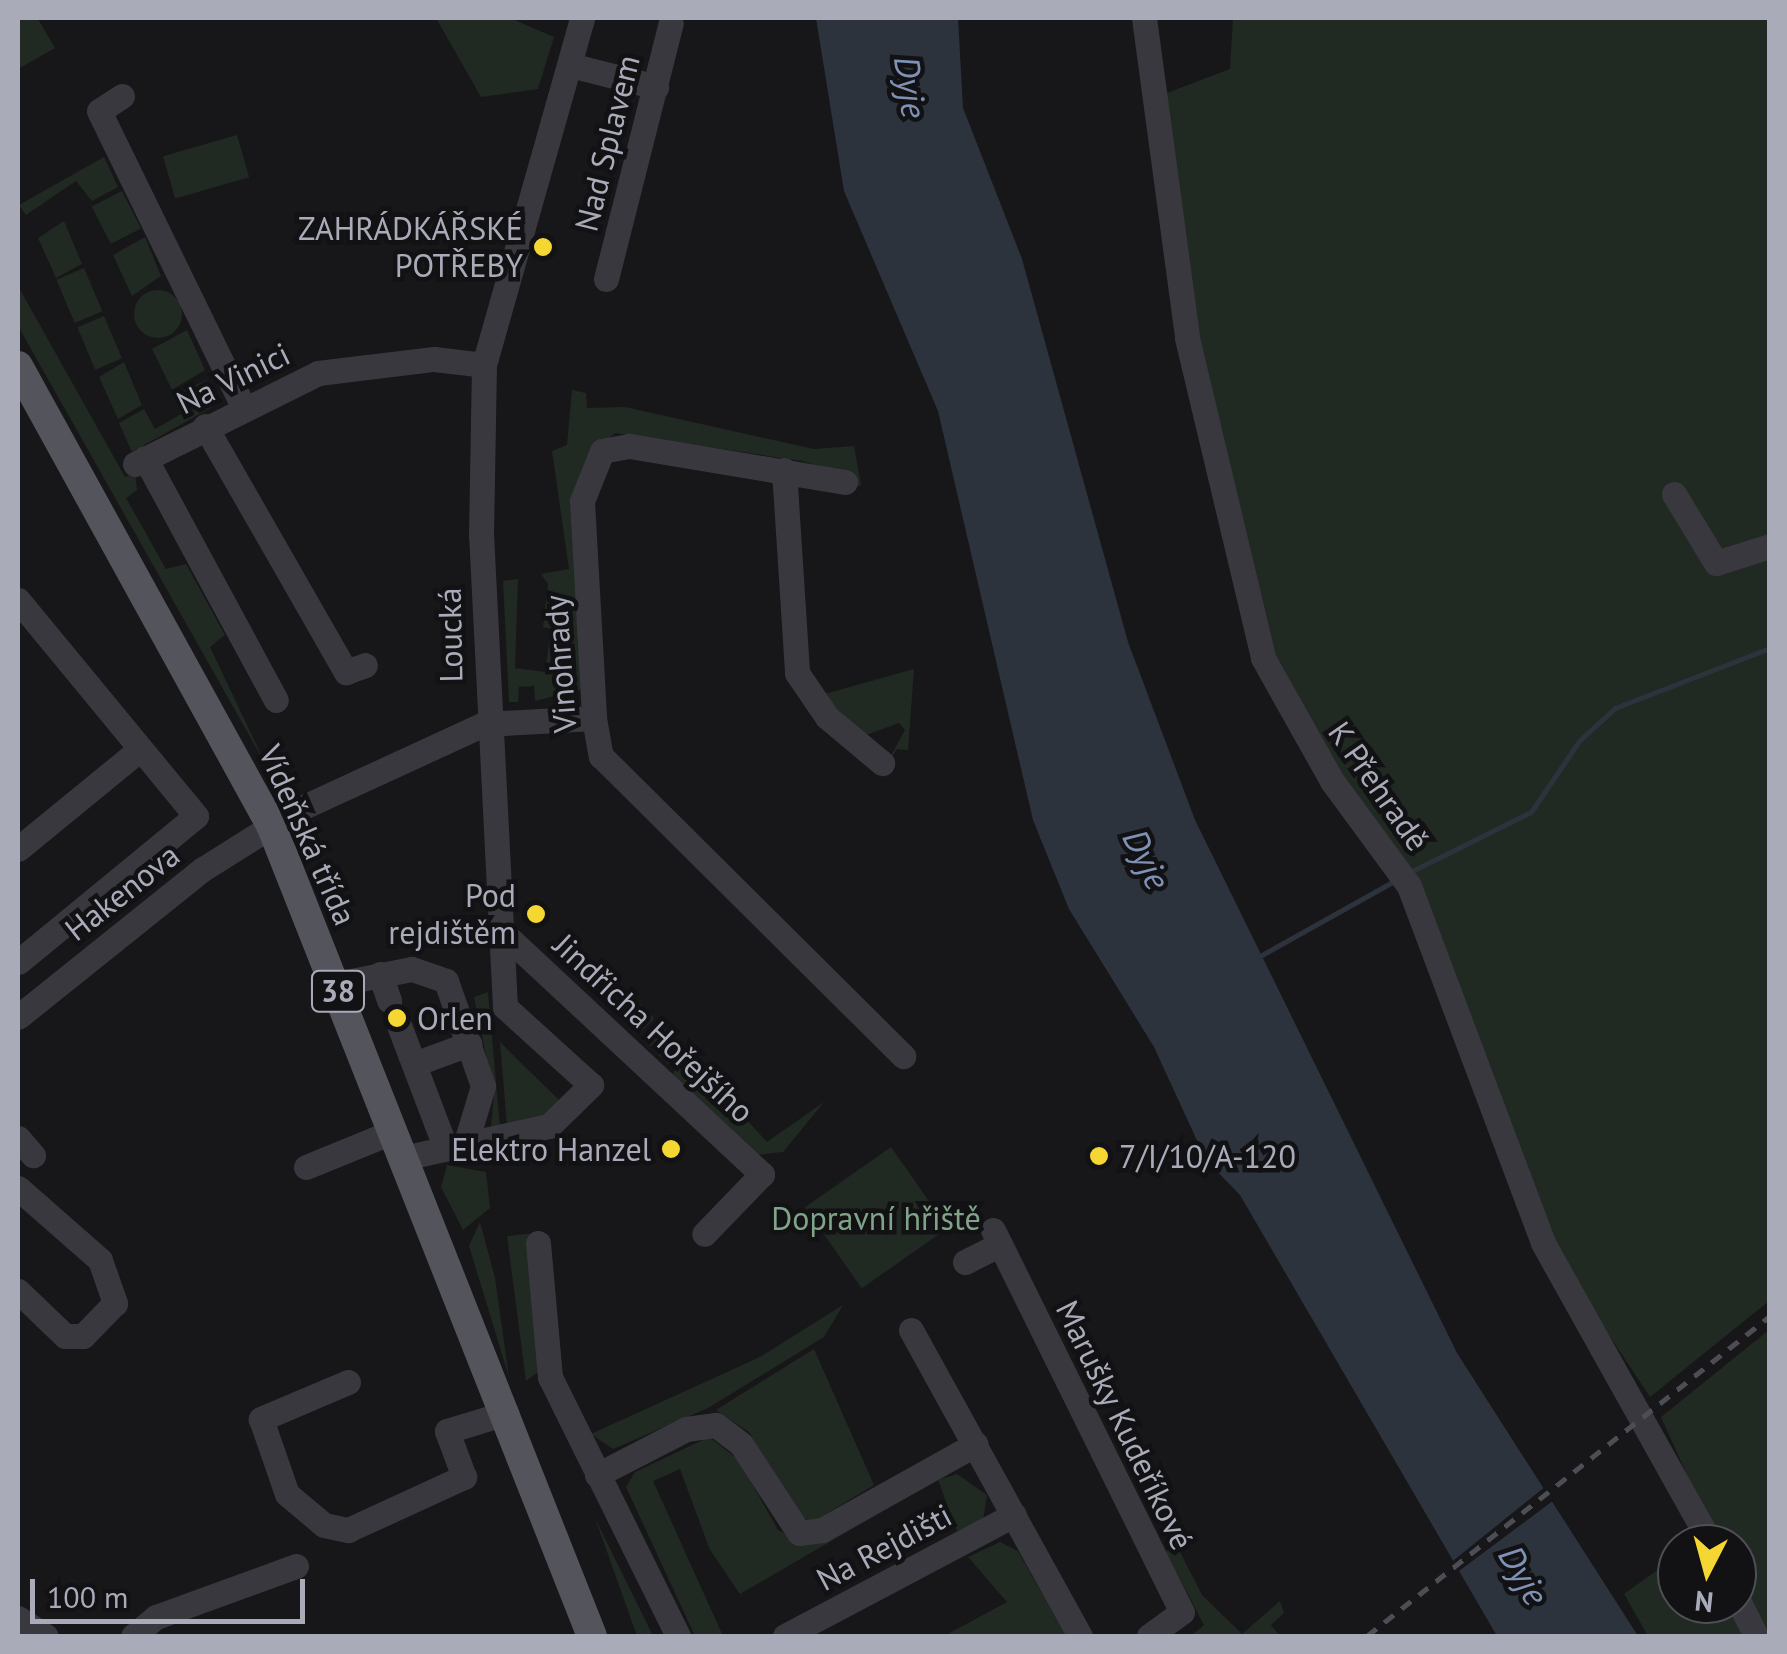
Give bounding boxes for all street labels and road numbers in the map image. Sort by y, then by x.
street label: Nad Splavem [567,51,647,235]
street label: Na Vinici [170,334,296,422]
street label: Loucká [430,587,470,683]
street label: Vinohrady [536,594,584,734]
street label: K Přehradě [1320,714,1438,858]
street label: Vídeňská třída [251,739,365,931]
street label: Hakenova [57,836,187,948]
street label: Jindřicha Hořejšího [546,925,762,1131]
road number: 38 [310,966,366,1016]
street label: Marušky Kudeříkové [1048,1294,1202,1556]
street label: Na Rejdišti [810,1496,958,1598]

